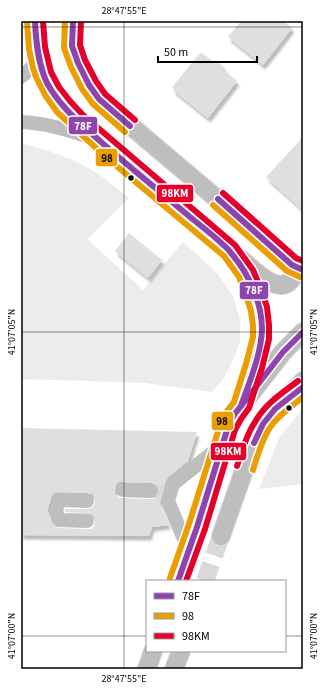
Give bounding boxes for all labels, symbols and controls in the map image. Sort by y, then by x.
text: 28°47'55"E [101,4,147,18]
scale bar [158,38,257,64]
text: 50 m [164,44,188,61]
line badge: 78F [68,116,98,135]
text: 78F [74,119,92,134]
line badge: 98 [95,148,118,167]
text: 98 [101,151,113,166]
unlabelled marker [126,173,136,183]
line badge: 98KM [156,184,194,203]
text: 98KM [162,186,188,201]
line badge: 78F [239,281,269,300]
text: 78F [245,283,263,298]
text: 41°07'05"N [5,309,19,355]
text: 41°07'05"N [307,309,321,355]
unlabelled marker [284,403,294,413]
line badge: 98 [211,411,234,431]
text: 98 [216,414,228,429]
line badge: 98KM [210,442,247,461]
text: 98KM [215,444,241,459]
legend [146,580,286,652]
text: 78F [182,588,200,605]
text: 98 [182,608,194,625]
text: 41°07'00"N [5,613,19,659]
text: 41°07'00"N [307,613,321,659]
text: 98KM [182,628,210,645]
text: 28°47'55"E [101,672,147,686]

